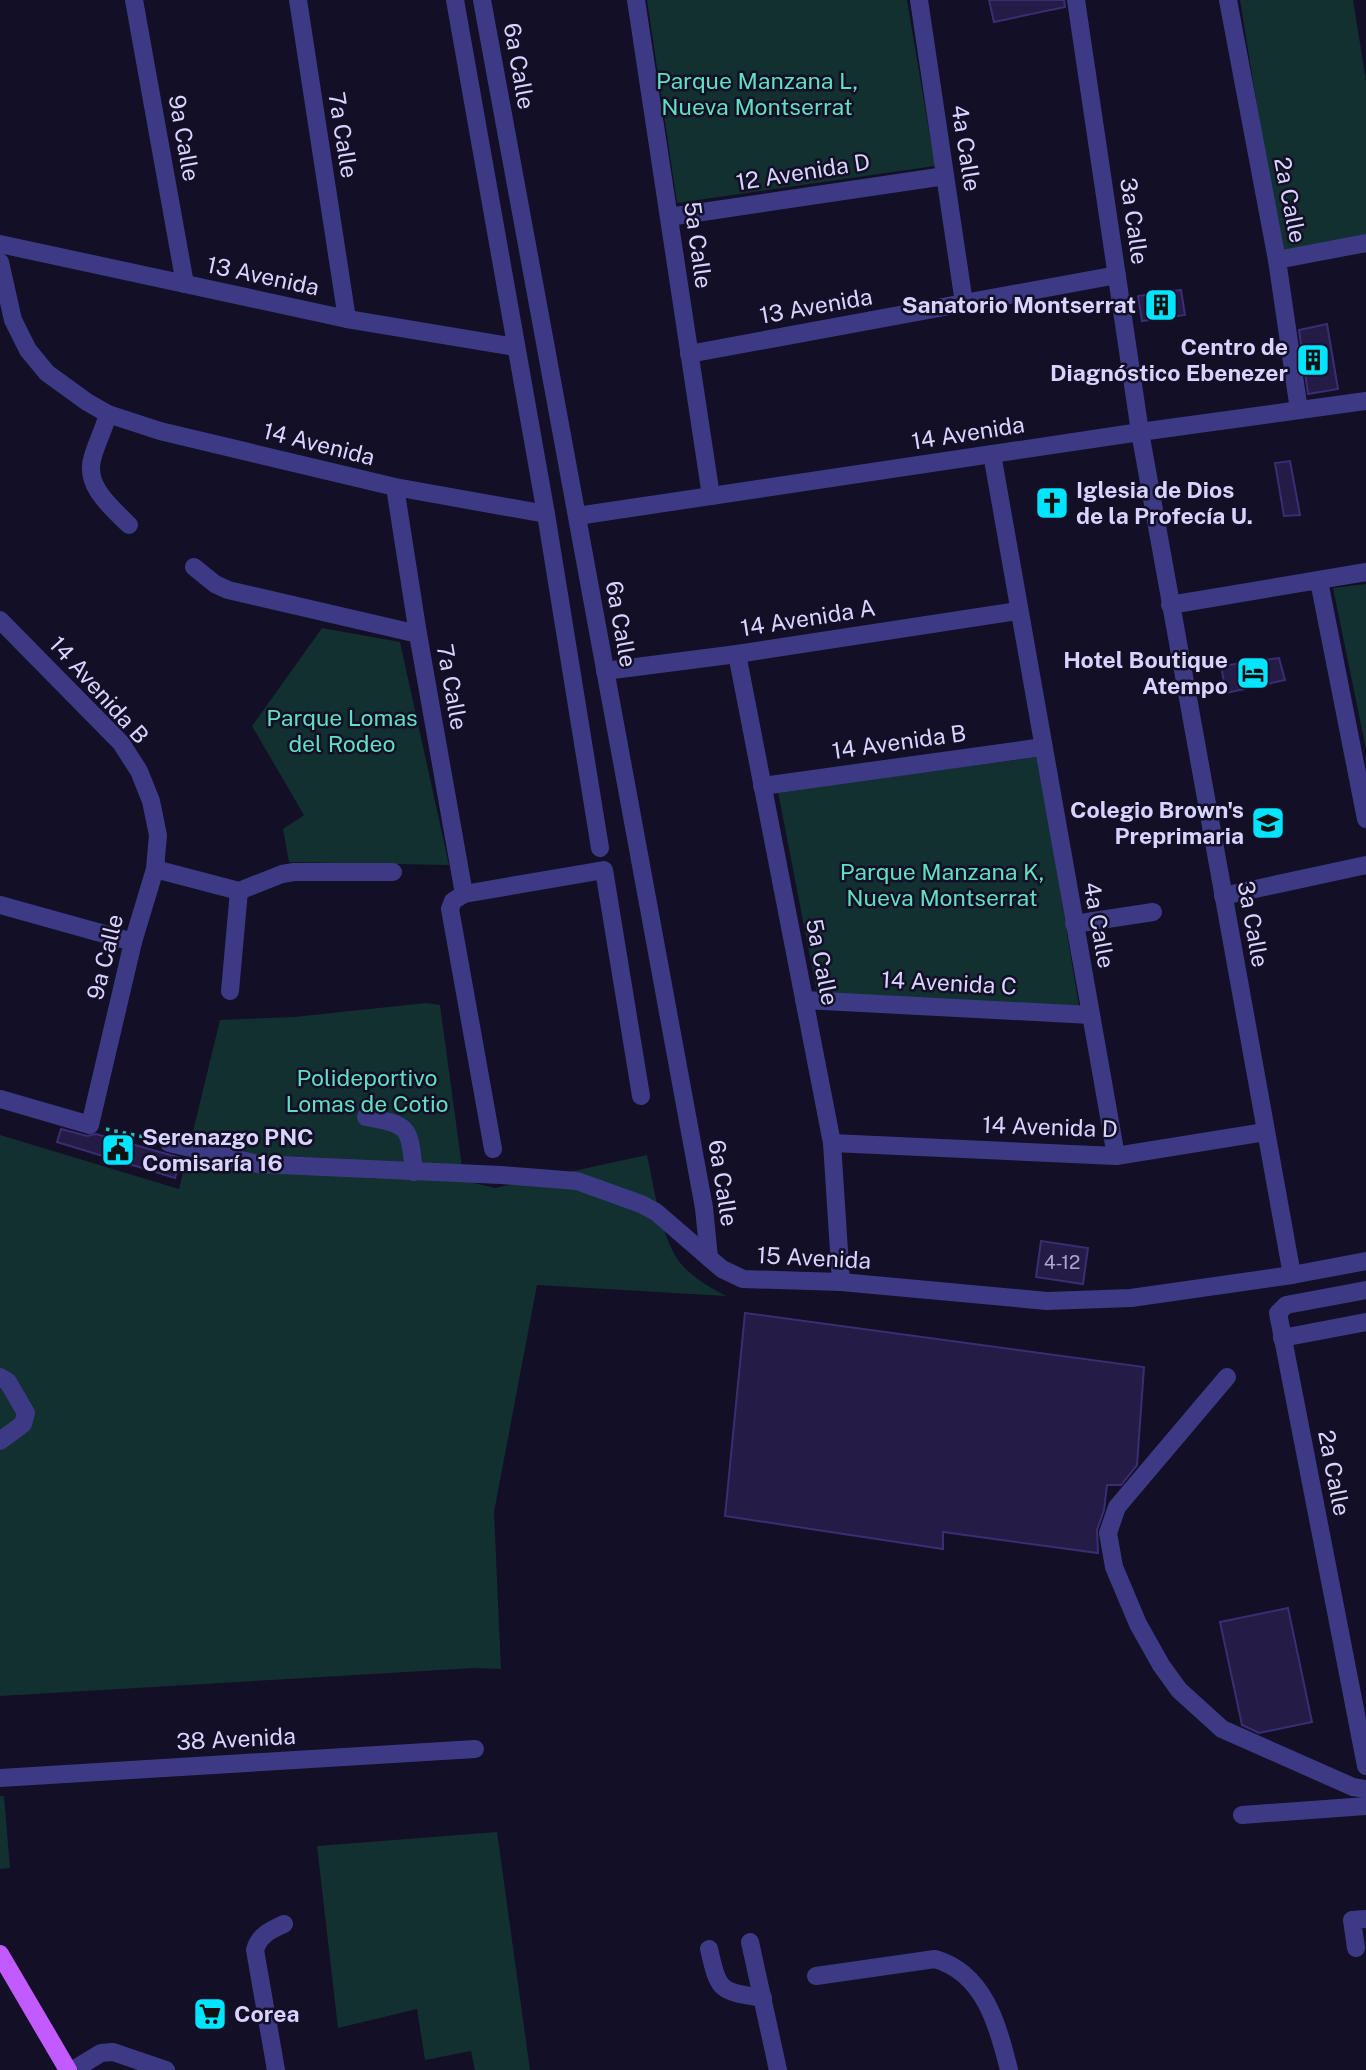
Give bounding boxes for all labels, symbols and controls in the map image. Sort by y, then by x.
street label: 6a Calle [499,21,540,111]
park label: Parque Manzana L, Nueva Montserrat [656,67,858,120]
street label: 7a Calle [323,90,364,180]
street label: 9a Calle [164,93,205,183]
street label: 4a Calle [946,103,987,193]
street label: 12 Avenida D [734,148,872,195]
street label: 2a Calle [1269,155,1312,245]
street label: 3a Calle [1115,176,1154,266]
street label: 5a Calle [679,200,718,290]
street label: 13 Avenida [204,250,322,301]
street label: 13 Avenida [757,282,874,329]
building icon: Sanatorio Montserrat [1142,286,1180,324]
place label: Sanatorio Montserrat [902,291,1136,318]
place label: Centro de Diagnóstico Ebenezer [1050,333,1288,386]
building icon: Centro de Diagnóstico Ebenezer [1294,341,1332,379]
street label: 14 Avenida [909,410,1026,455]
street label: 14 Avenida [260,417,378,470]
place label: Iglesia de Dios de la Profecía U. [1076,476,1253,529]
church icon: Iglesia de Dios de la Profecía U. [1033,484,1071,522]
street label: 6a Calle [601,579,642,669]
street label: 14 Avenida A [739,594,877,641]
street label: 14 Avenida B [44,630,155,749]
street label: 7a Calle [432,642,473,732]
place label: Hotel Boutique Atempo [1063,646,1228,699]
hotel icon: Hotel Boutique Atempo [1234,654,1272,692]
park label: Parque Lomas del Rodeo [266,704,418,757]
street label: 14 Avenida B [830,719,968,764]
place label: Colegio Brown's Preprimaria [1070,796,1244,849]
school or university icon: Colegio Brown's Preprimaria [1249,804,1287,842]
park label: Parque Manzana K, Nueva Montserrat [840,858,1044,911]
street label: 3a Calle [1233,879,1274,969]
street label: 4a Calle [1079,880,1120,970]
street label: 9a Calle [81,911,128,1002]
street label: 5a Calle [801,916,844,1007]
street label: 14 Avenida C [881,965,1017,1000]
park label: Polideportivo Lomas de Cotio [285,1064,449,1117]
street label: 14 Avenida D [982,1111,1118,1142]
place label: Serenazgo PNC Comisaría 16 [142,1123,314,1176]
public building icon: Serenazgo PNC Comisaría 16 [99,1131,137,1169]
street label: 6a Calle [703,1138,744,1228]
street label: 15 Avenida [756,1241,872,1274]
house number: 4-12 [1044,1251,1080,1273]
street label: 2a Calle [1313,1428,1356,1518]
street label: 38 Avenida [176,1722,296,1755]
supermarket icon: Corea [191,1995,229,2033]
place label: Corea [234,2000,299,2027]

